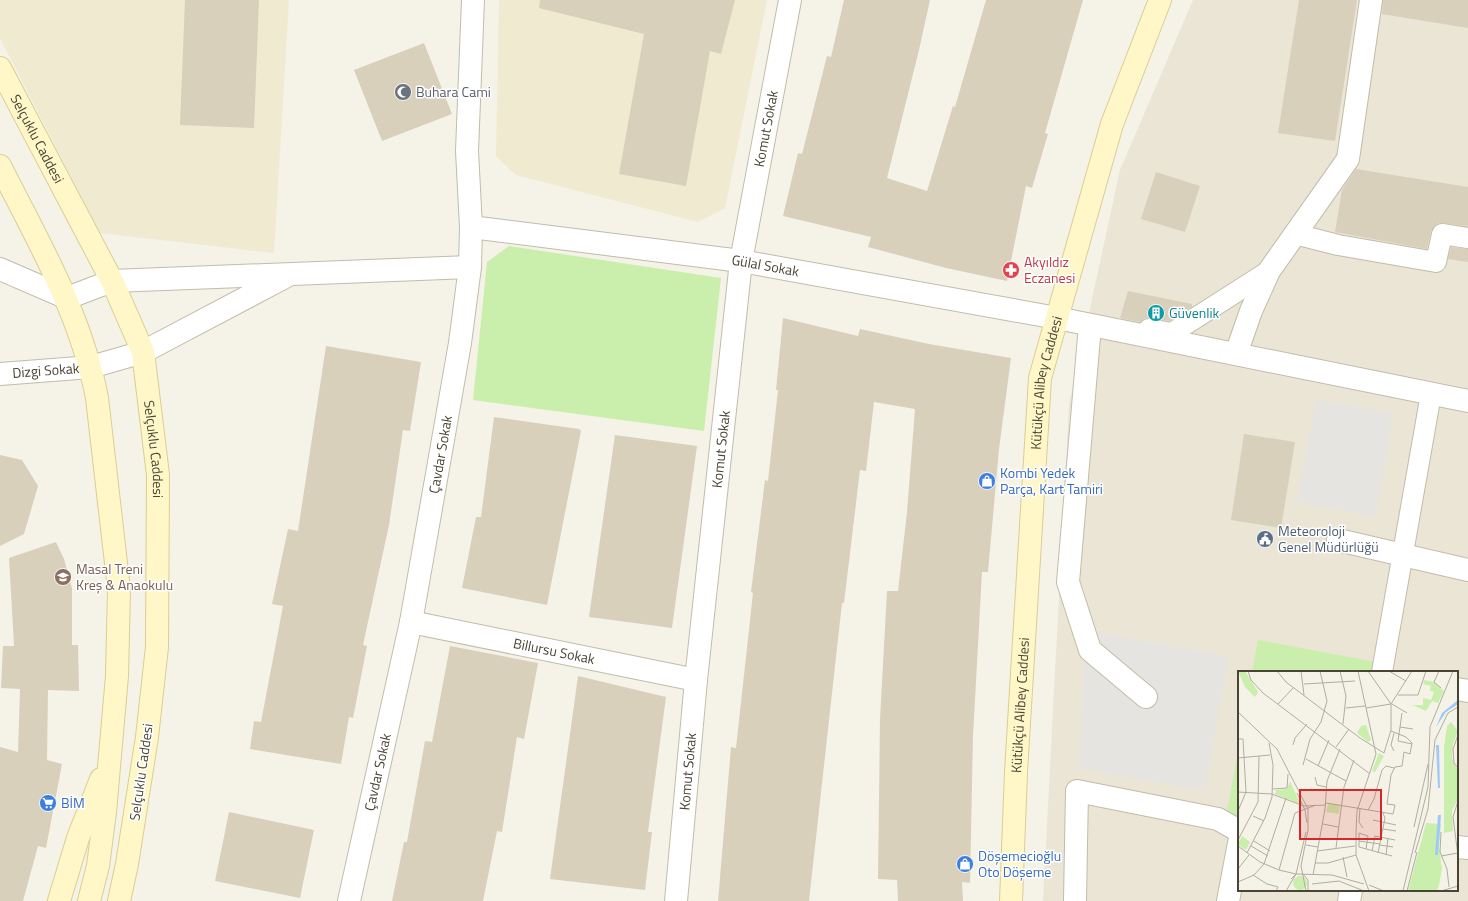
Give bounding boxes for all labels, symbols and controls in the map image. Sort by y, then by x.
place label: Buhara Cami [416,81,491,102]
mosque icon: Buhara Cami [393,82,413,102]
street label: Komut Sokak [748,88,783,169]
street label: Selçuklu Caddesi [6,90,70,187]
street label: Gülal Sokak [731,249,801,281]
place label: Akyıldız Eczanesi [1024,251,1075,288]
pharmacy icon: Akyıldız Eczanesi [1001,260,1021,280]
place label: Güvenlik [1169,302,1220,323]
building icon: Güvenlik [1146,303,1166,323]
street label: Kütükçü Alibey Caddesi [1025,313,1067,450]
street label: Dizgi Sokak [11,357,80,383]
street label: Selçuklu Caddesi [139,399,169,498]
street label: Komut Sokak [706,409,735,489]
street label: Çavdar Sokak [423,413,457,495]
place label: Kombi Yedek Parça, Kart Tamiri [1000,462,1103,499]
shop icon: Kombi Yedek Parça, Kart Tamiri [977,471,997,491]
place label: Meteoroloji Genel Müdürlüğü [1278,520,1379,557]
public building icon: Meteoroloji Genel Müdürlüğü [1255,529,1275,549]
place label: Masal Treni Kreş & Anaokulu [76,558,173,595]
school or university icon: Masal Treni Kreş & Anaokulu [53,567,73,587]
street label: Billursu Sokak [511,632,597,669]
street label: Kütükçü Alibey Caddesi [1005,637,1034,774]
inset map [1238,671,1458,891]
street label: Selçuklu Caddesi [123,722,158,822]
street label: Çavdar Sokak [358,731,396,813]
street label: Komut Sokak [673,732,701,811]
place label: BİM [61,792,85,813]
supermarket icon: BİM [38,793,58,813]
place label: Döşemecioğlu Oto Döşeme [978,845,1061,882]
shop icon: Döşemecioğlu Oto Döşeme [955,854,975,874]

